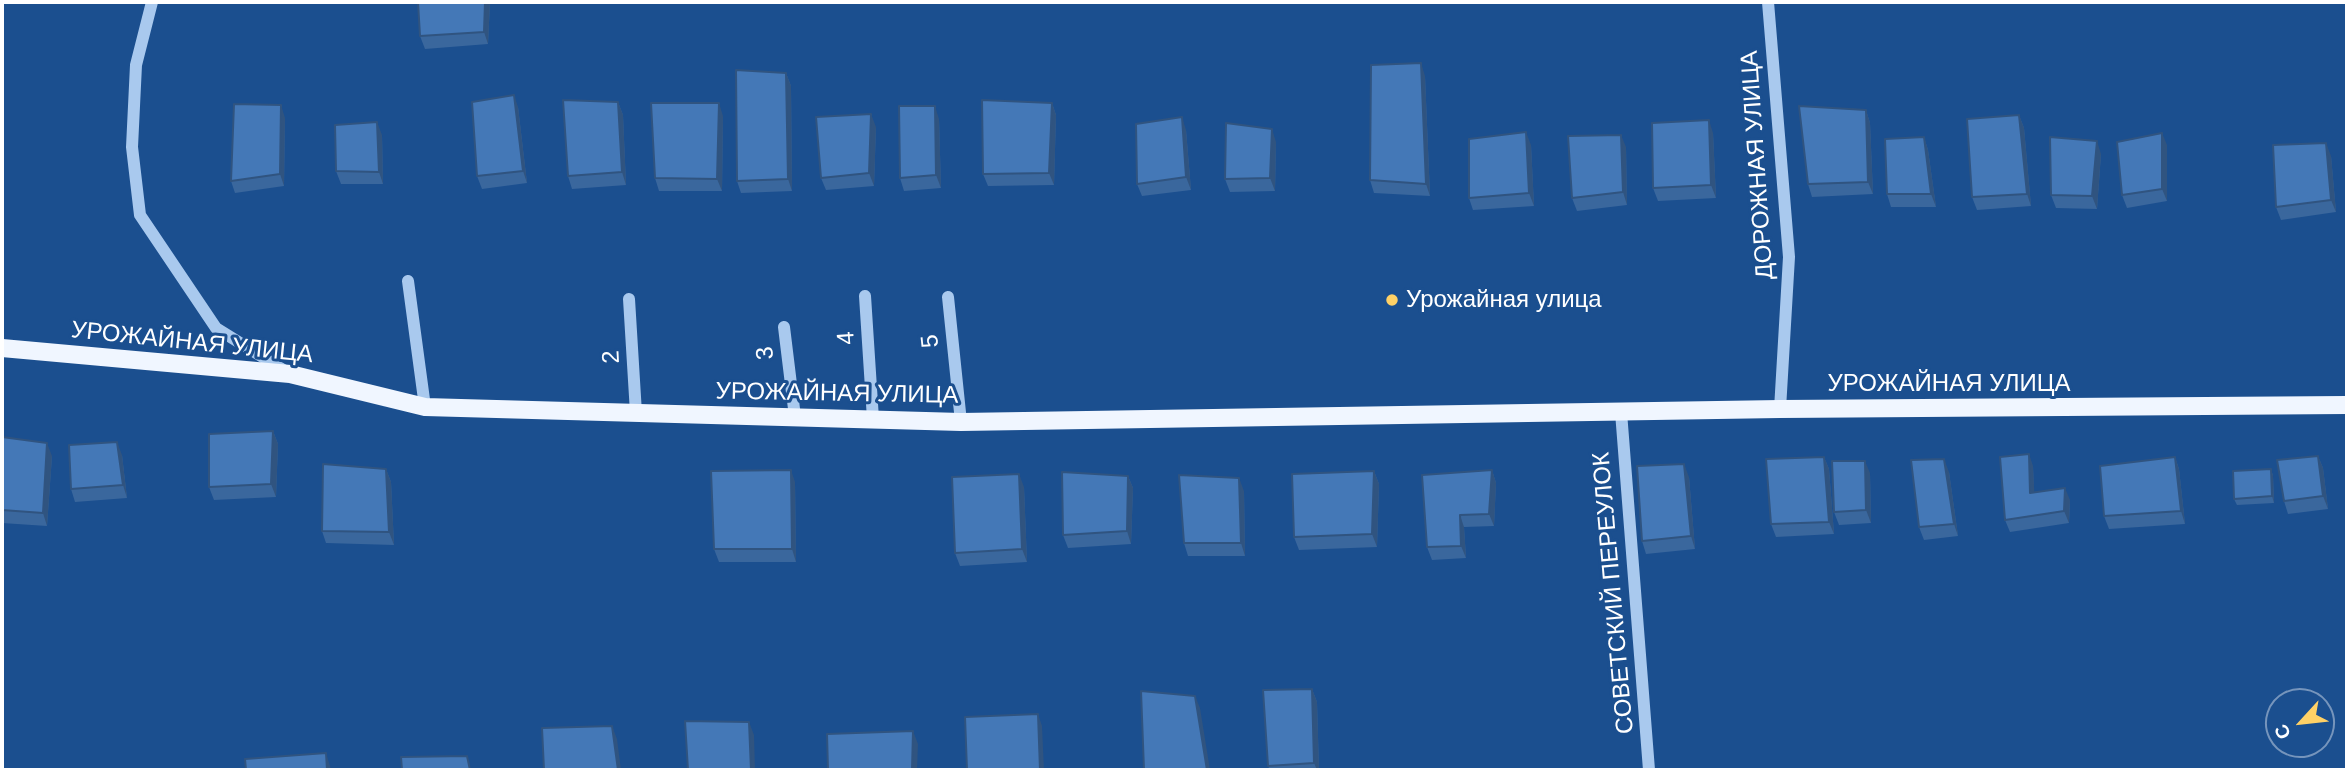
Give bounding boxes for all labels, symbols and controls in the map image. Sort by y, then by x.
street label: ДОРОЖНАЯ УЛИЦА [1736,50,1780,280]
place label: Урожайная улица [1406,286,1602,314]
marker: Урожайная улица [1384,292,1400,308]
street label: УРОЖАЙНАЯ УЛИЦА [70,316,314,370]
street label: 4 [832,330,862,346]
street label: 5 [916,333,946,349]
street label: 3 [751,345,781,361]
street label: 2 [597,350,627,364]
street label: УРОЖАЙНАЯ УЛИЦА [1828,370,2070,398]
street label: УРОЖАЙНАЯ УЛИЦА [715,377,959,411]
street label: СОВЕТСКИЙ ПЕРЕУЛОК [1587,451,1641,735]
north arrow [2265,688,2335,758]
text: С [2270,721,2295,743]

